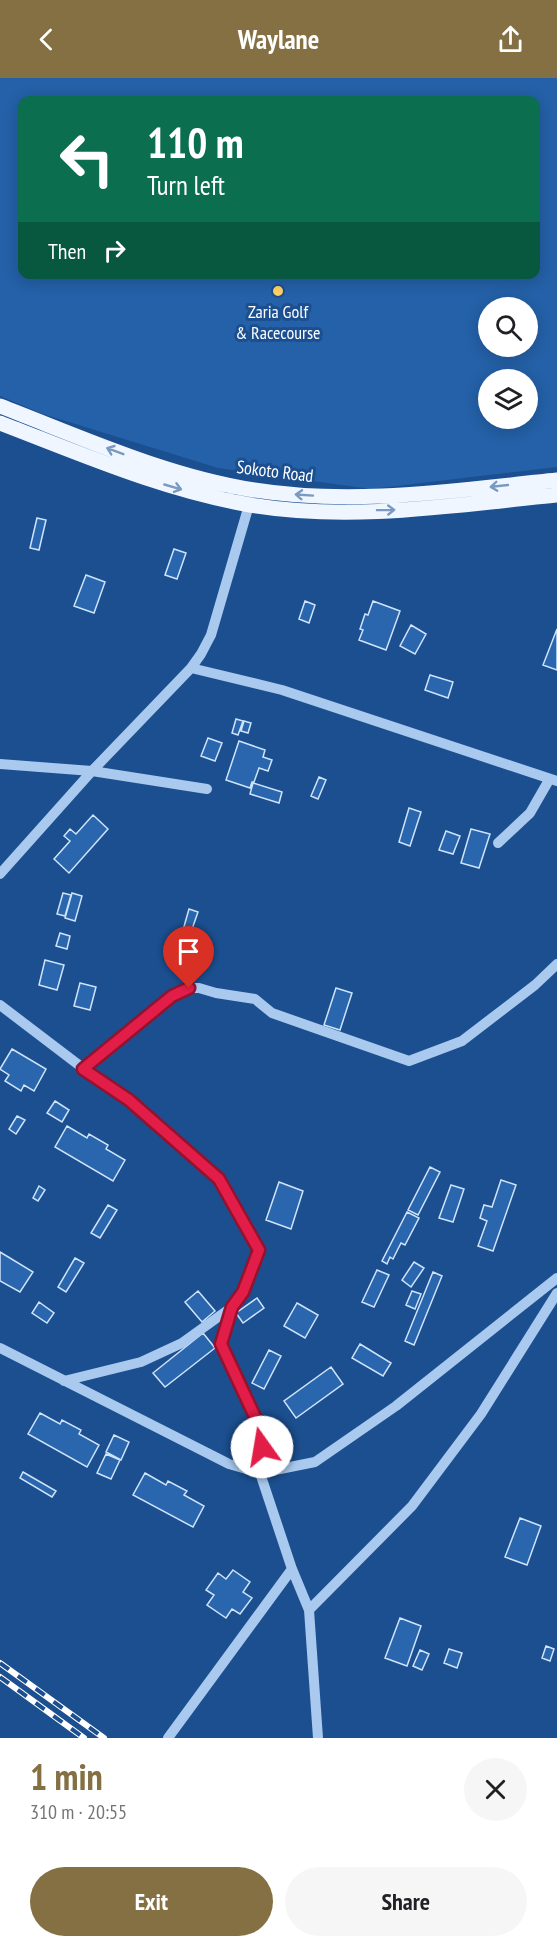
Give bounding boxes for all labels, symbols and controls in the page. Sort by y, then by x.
text: Waylane [238,22,319,56]
icon: back [30,23,63,56]
icon: share [494,23,527,56]
text: 110 m [147,115,244,170]
icon: left [48,120,126,198]
text: Turn left [147,168,225,202]
icon: right [98,234,131,267]
text: Then [48,237,86,265]
marker: Zaria Golf & Racecourse [271,284,285,298]
map controls [478,297,538,429]
button: search [478,297,538,357]
place label: Zaria Golf & Racecourse [236,300,321,344]
button: layers [478,369,538,429]
one-way arrow [106,445,125,456]
street label: Sokoto Road [235,455,315,487]
one-way arrow [489,481,509,492]
one-way arrow [163,482,182,493]
one-way arrow [295,490,315,501]
one-way arrow [376,505,396,516]
pin [163,926,214,988]
icon: arrive [172,935,205,968]
position arrow [230,1415,294,1479]
text: 1 min [30,1753,103,1800]
button: close [464,1758,527,1821]
text: 310 m · 20:55 [30,1799,127,1825]
button: Exit [30,1867,273,1936]
button: Share [285,1867,527,1936]

